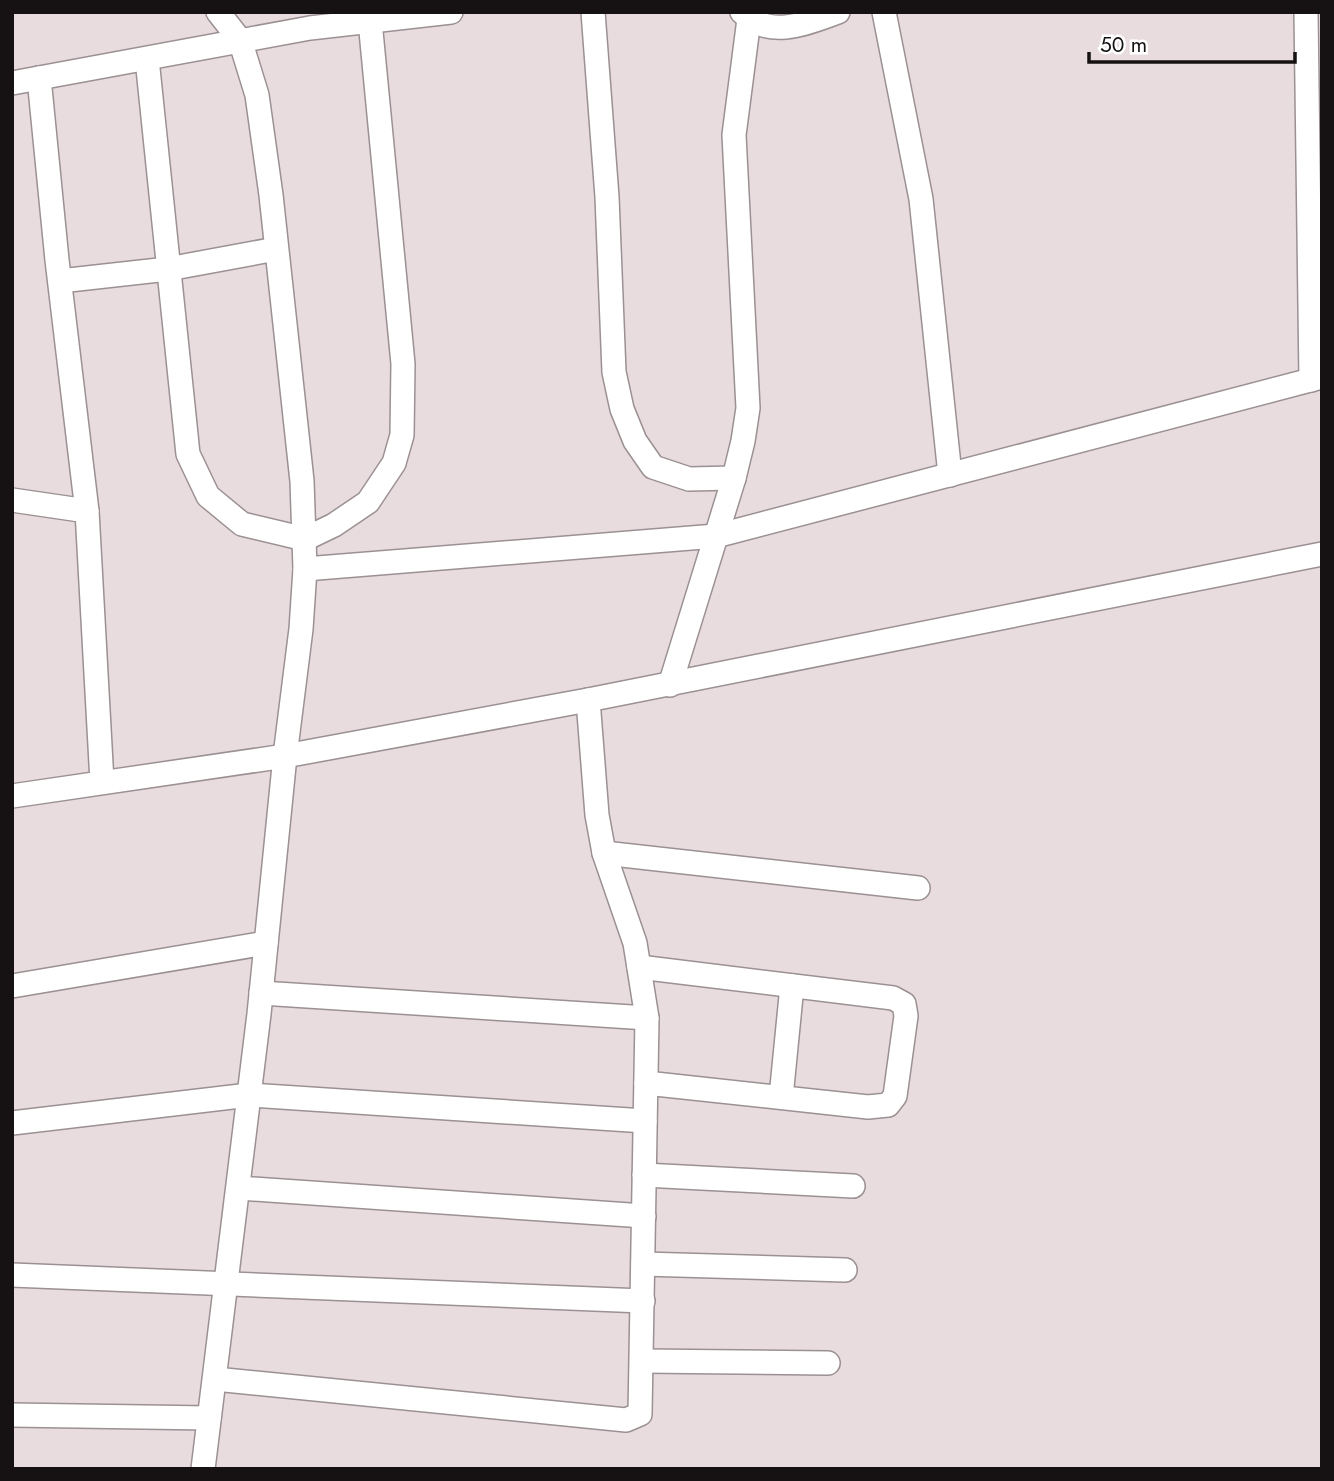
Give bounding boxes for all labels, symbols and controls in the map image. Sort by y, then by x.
scale bar [1089,21,1296,65]
text: 50 m [1100,30,1147,60]

